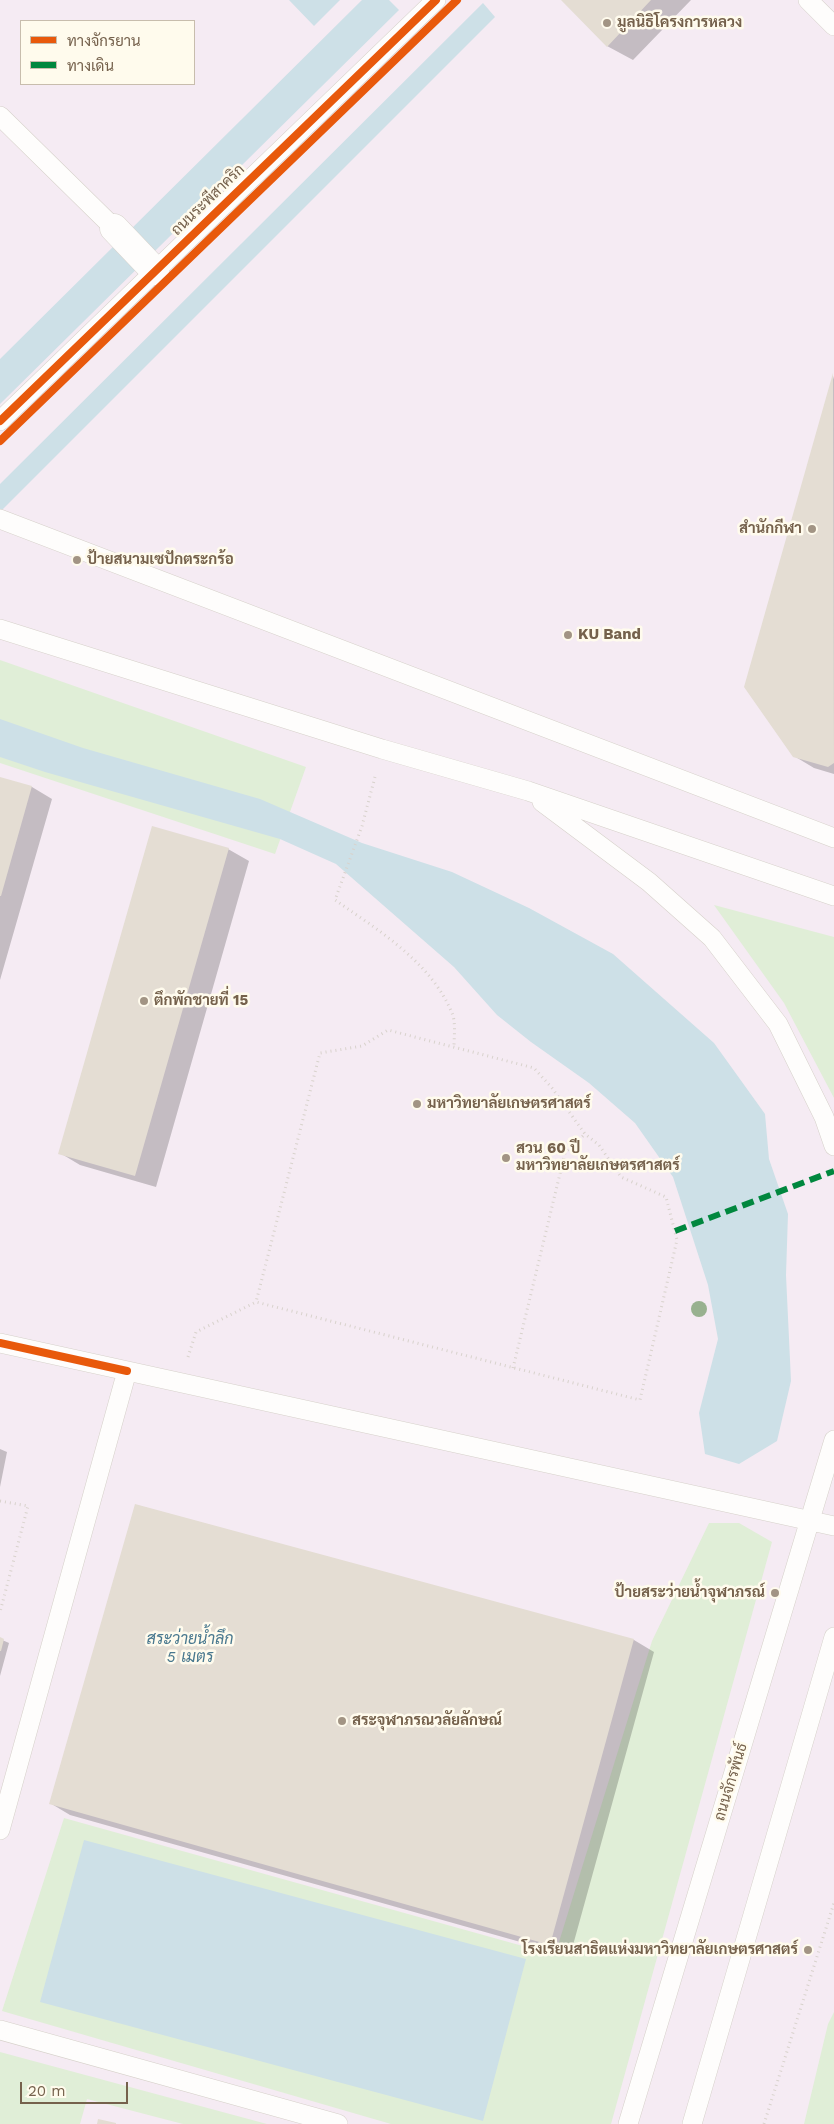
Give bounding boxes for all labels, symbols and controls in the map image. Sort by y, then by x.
place label: มูลนิธิโครงการหลวง [617,14,742,32]
marker: มูลนิธิโครงการหลวง [601,17,613,29]
legend [20,20,195,85]
text: ทางจักรยาน [67,32,141,50]
text: ทางเดิน [67,57,114,75]
street label: ถนนระพีสาคริก [168,161,248,239]
place label: สำนักกีฬา [739,520,802,538]
marker: สำนักกีฬา [806,523,818,535]
place label: ป้ายสนามเซปักตระกร้อ [87,551,234,569]
marker: ป้ายสนามเซปักตระกร้อ [71,554,83,566]
place label: KU Band [578,626,641,644]
marker: KU Band [562,629,574,641]
place label: ตึกพักชายที่ 15 [154,992,248,1010]
marker: ตึกพักชายที่ 15 [138,995,150,1007]
place label: มหาวิทยาลัยเกษตรศาสตร์ [427,1095,591,1113]
marker: มหาวิทยาลัยเกษตรศาสตร์ [411,1098,423,1110]
place label: สวน 60 ปี มหาวิทยาลัยเกษตรศาสตร์ [516,1140,680,1175]
marker: สวน 60 ปี มหาวิทยาลัยเกษตรศาสตร์ [500,1152,512,1164]
place label: ป้ายสระว่ายน้ำจุฬาภรณ์ [614,1584,765,1602]
marker: ป้ายสระว่ายน้ำจุฬาภรณ์ [769,1587,781,1599]
water label: สระว่ายน้ำลึก 5 เมตร [146,1629,234,1667]
place label: สระจุฬาภรณวลัยลักษณ์ [352,1712,502,1730]
marker: สระจุฬาภรณวลัยลักษณ์ [336,1715,348,1727]
street label: ถนนจักรพันธ์ [711,1741,751,1823]
place label: โรงเรียนสาธิตแห่งมหาวิทยาลัยเกษตรศาสตร์ [522,1941,798,1959]
marker: โรงเรียนสาธิตแห่งมหาวิทยาลัยเกษตรศาสตร์ [802,1944,814,1956]
scale bar [22,2072,130,2104]
text: 20 m [28,2082,66,2100]

